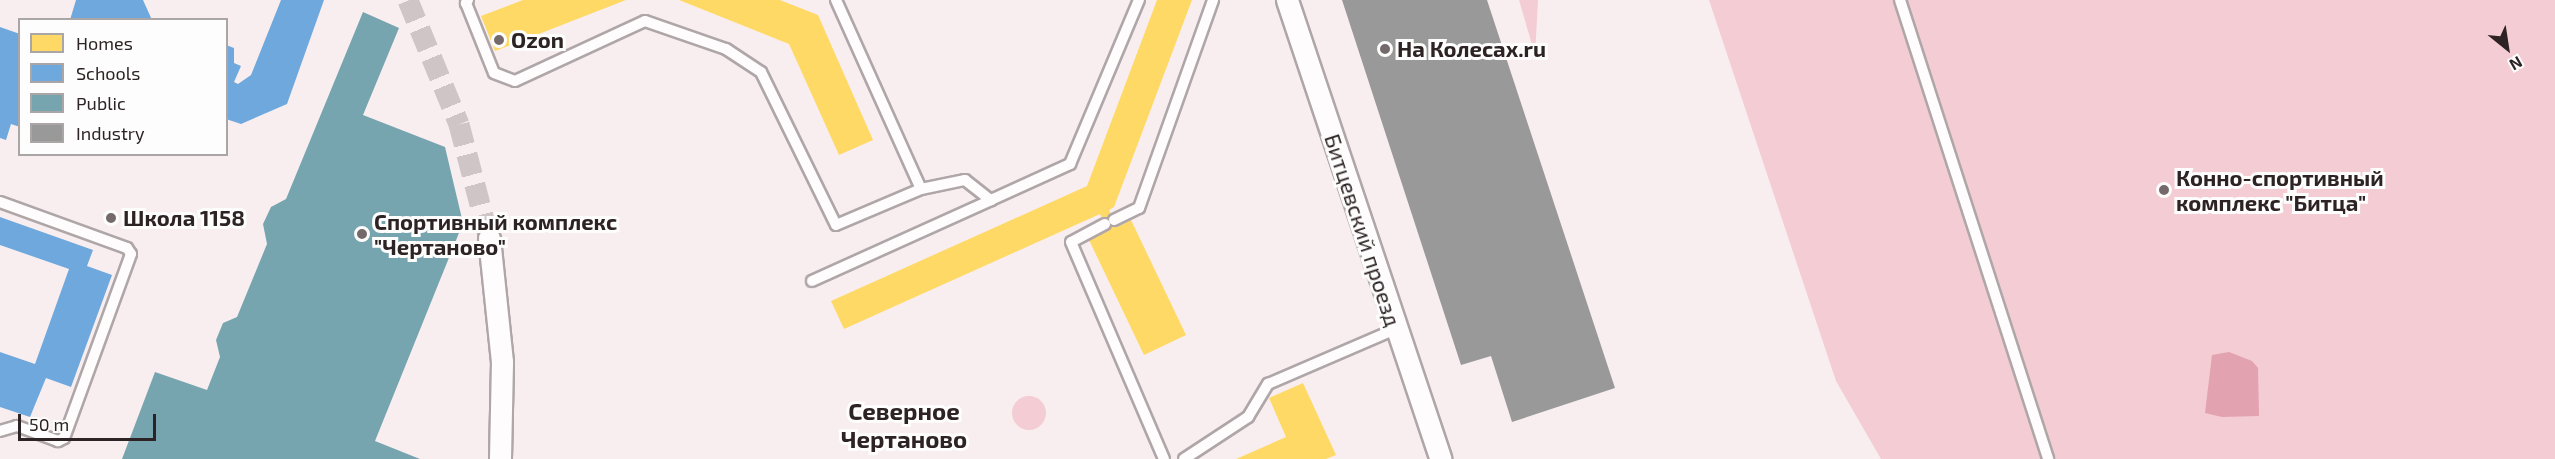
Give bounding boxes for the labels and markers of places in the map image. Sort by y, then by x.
place label: Ozon [511,27,564,53]
marker: Ozon [492,33,506,47]
place label: На Колесах.ru [1397,36,1546,62]
marker: На Колесах.ru [1378,42,1392,56]
place label: Конно-спортивный комплекс "Битца" [2176,164,2384,216]
marker: Конно-спортивный комплекс "Битца" [2157,183,2171,197]
place label: Школа 1158 [123,205,245,231]
place label: Спортивный комплекс "Чертаново" [374,208,617,260]
marker: Школа 1158 [104,211,118,225]
marker: Спортивный комплекс "Чертаново" [355,227,369,241]

